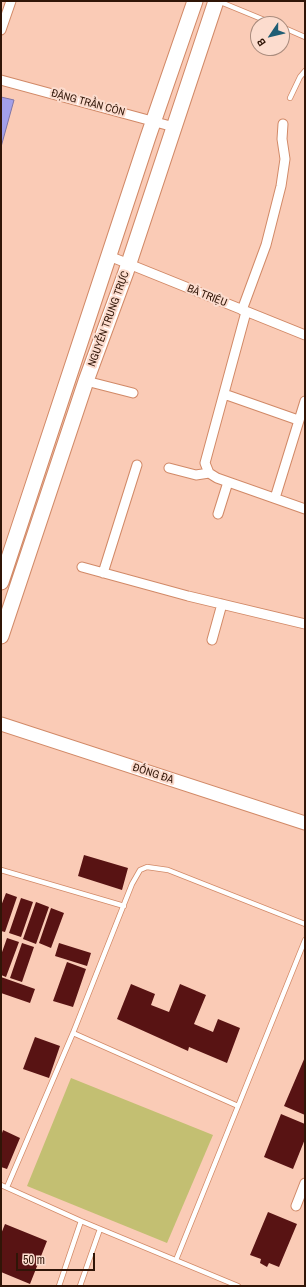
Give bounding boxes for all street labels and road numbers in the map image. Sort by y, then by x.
street label: ĐẶNG TRẦN CÔN [50,87,126,119]
street label: NGUYỄN TRUNG TRỰC [86,269,132,369]
street label: BÀ TRIỆU [185,282,229,310]
street label: ĐỐNG ĐA [131,761,175,787]

